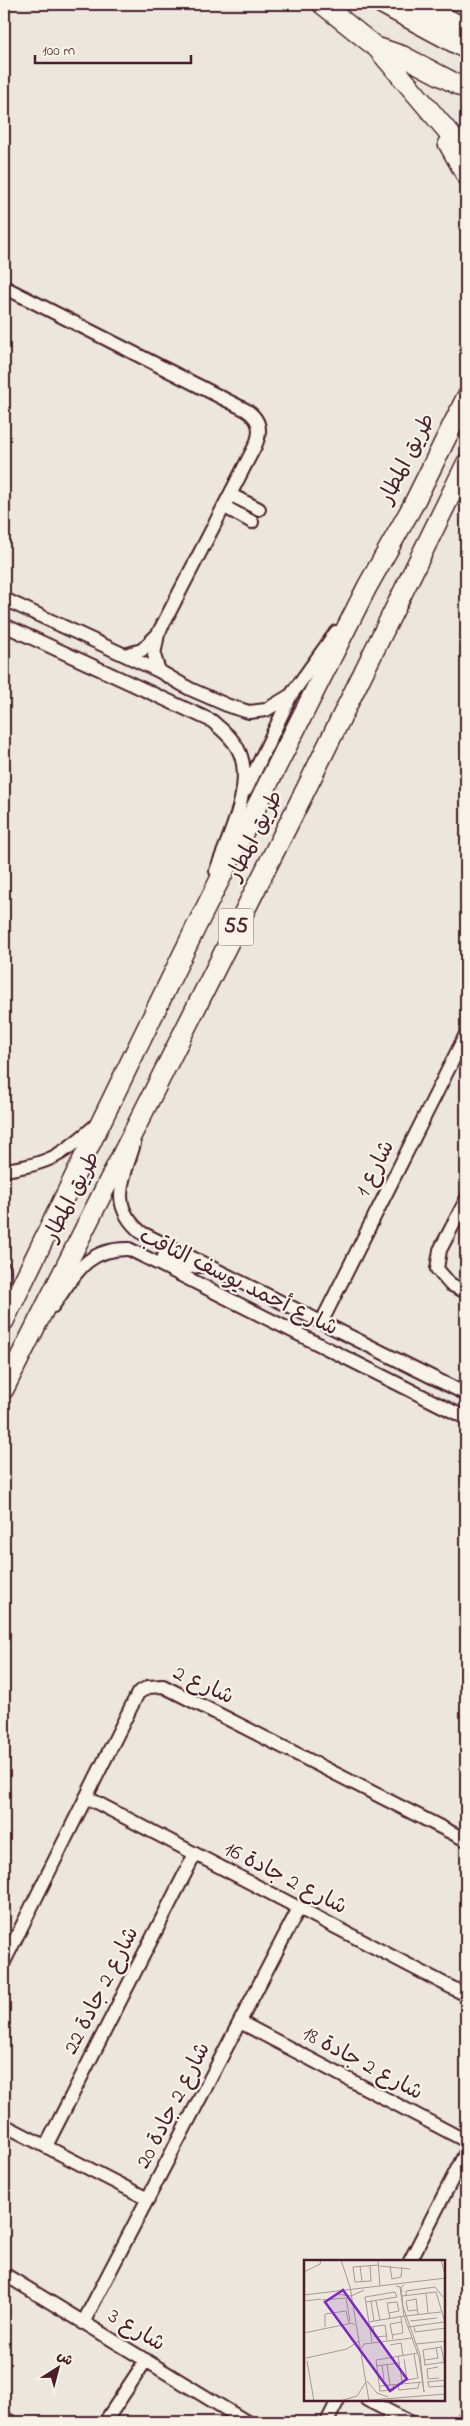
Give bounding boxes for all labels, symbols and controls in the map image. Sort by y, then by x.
scale bar [35,32,191,64]
text: 100 m [42,40,75,62]
street label: طريق المطار [371,408,444,512]
street label: طريق المطار [219,785,292,889]
road number: 55 [218,909,254,946]
street label: شارع 1 [348,1135,404,1203]
street label: طريق المطار [36,1146,109,1250]
street label: شارع أحمد يوسف الثاقب [133,1221,343,1345]
street label: شارع 2 [167,1658,239,1714]
street label: شارع 2 جادة 16 [218,1834,352,1924]
street label: شارع 2 جادة 22 [56,1921,148,2061]
street label: شارع 2 جادة 18 [296,2019,428,2109]
street label: شارع 2 جادة 20 [128,2037,220,2175]
inset map [304,2260,445,2401]
street label: شارع 3 [101,2301,171,2361]
north arrow [32,2344,82,2394]
text: ش [52,2346,77,2372]

